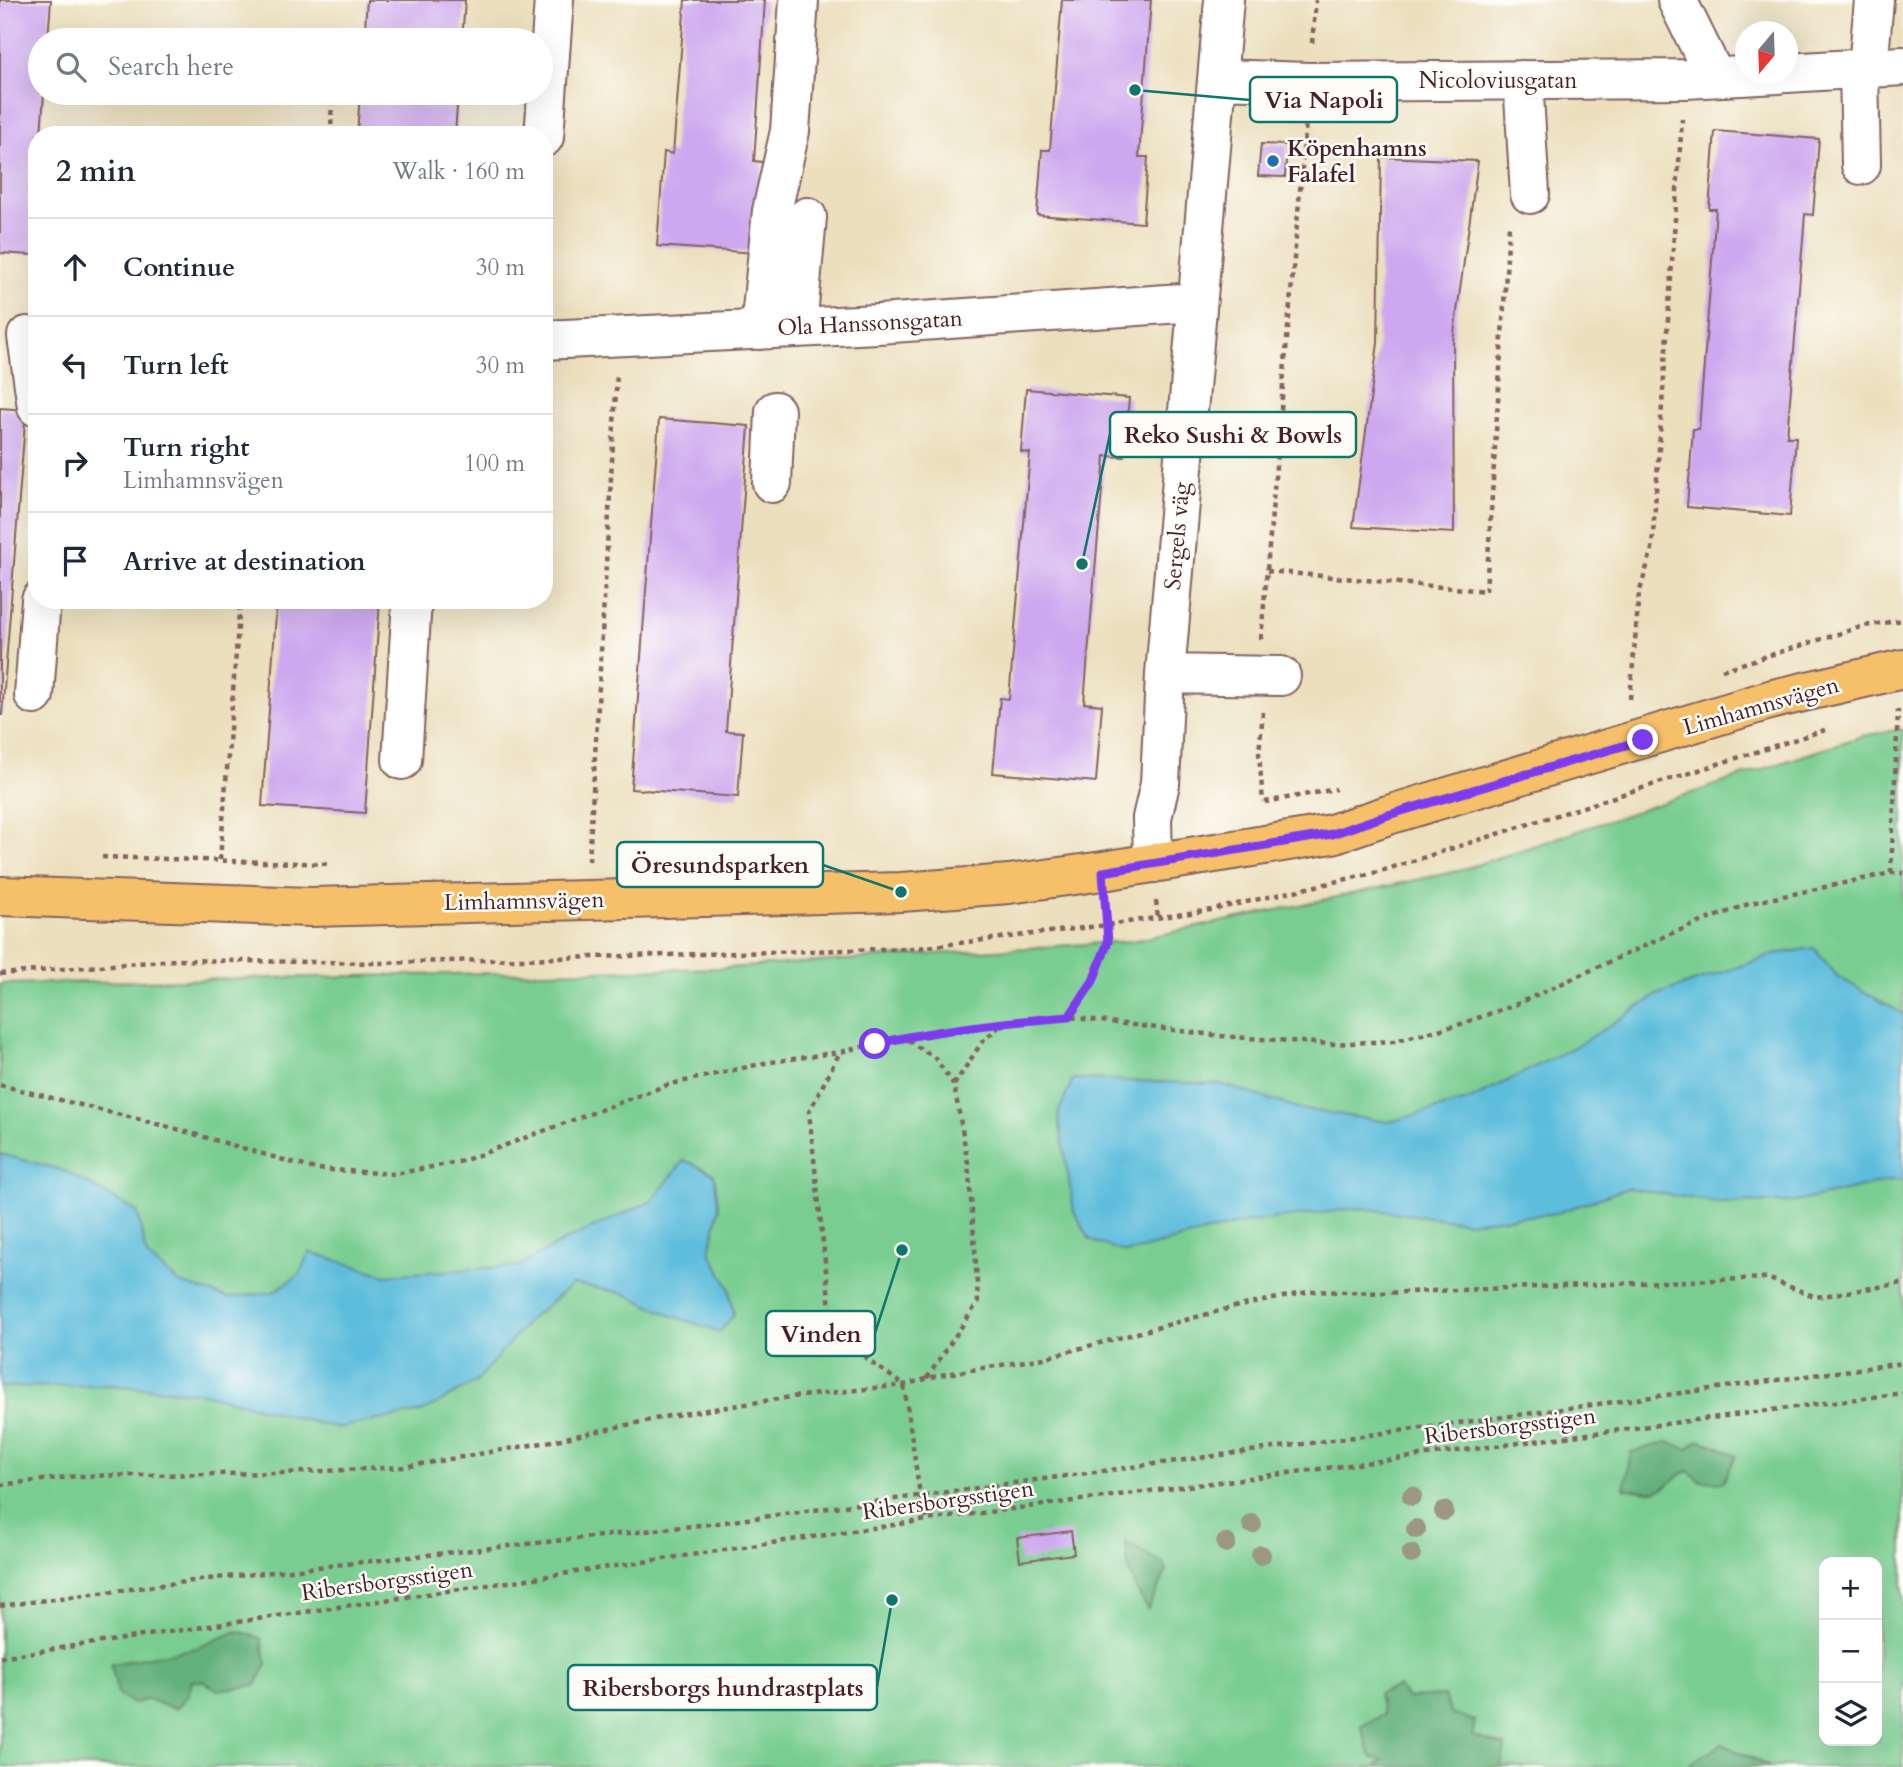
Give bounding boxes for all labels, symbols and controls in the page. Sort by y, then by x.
north arrow [1735,21,1798,84]
search box [28,28,553,105]
icon: search [52,48,90,86]
text: Search here [108,49,234,84]
street label: Nicoloviusgatan [1419,65,1577,96]
callout: Via Napoli [1250,77,1397,122]
text: Via Napoli [1264,84,1384,117]
place label: Köpenhamns Falafel [1287,133,1427,190]
text: 2 min [56,151,136,192]
marker: Köpenhamns Falafel [1265,153,1281,169]
text: Walk · 160 m [392,156,525,187]
icon: ahead [56,248,94,286]
text: Continue [123,250,235,285]
text: 30 m [476,252,525,283]
street label: Ola Hanssonsgatan [776,303,964,343]
icon: left [56,346,94,384]
text: Turn left [123,348,228,383]
text: 30 m [476,350,525,381]
callout: Reko Sushi & Bowls [1110,412,1356,457]
text: Reko Sushi & Bowls [1124,419,1342,452]
text: Turn right [123,430,250,465]
icon: right [56,444,94,482]
text: 100 m [464,448,525,479]
text: Limhamnsvägen [123,465,284,496]
street label: Sergels väg [1157,481,1197,591]
icon: arrive [56,542,94,580]
text: Arrive at destination [123,544,366,579]
street label: Limhamnsvägen [1679,669,1843,743]
route end [1627,724,1658,755]
callout: Öresundsparken [617,842,823,887]
text: Öresundsparken [631,849,810,882]
street label: Limhamnsvägen [443,884,605,918]
route start [859,1028,890,1059]
callout: Vinden [766,1311,875,1356]
text: Vinden [780,1318,862,1351]
street label: Ribersborgsstigen [1422,1400,1598,1452]
street label: Ribersborgsstigen [860,1473,1036,1527]
street label: Ribersborgsstigen [299,1554,475,1608]
map controls [1819,1557,1882,1746]
button: + [1819,1557,1882,1620]
button: − [1819,1620,1882,1683]
callout: Ribersborgs hundrastplats [568,1665,877,1710]
text: Ribersborgs hundrastplats [582,1672,864,1705]
button: layers [1819,1683,1882,1746]

